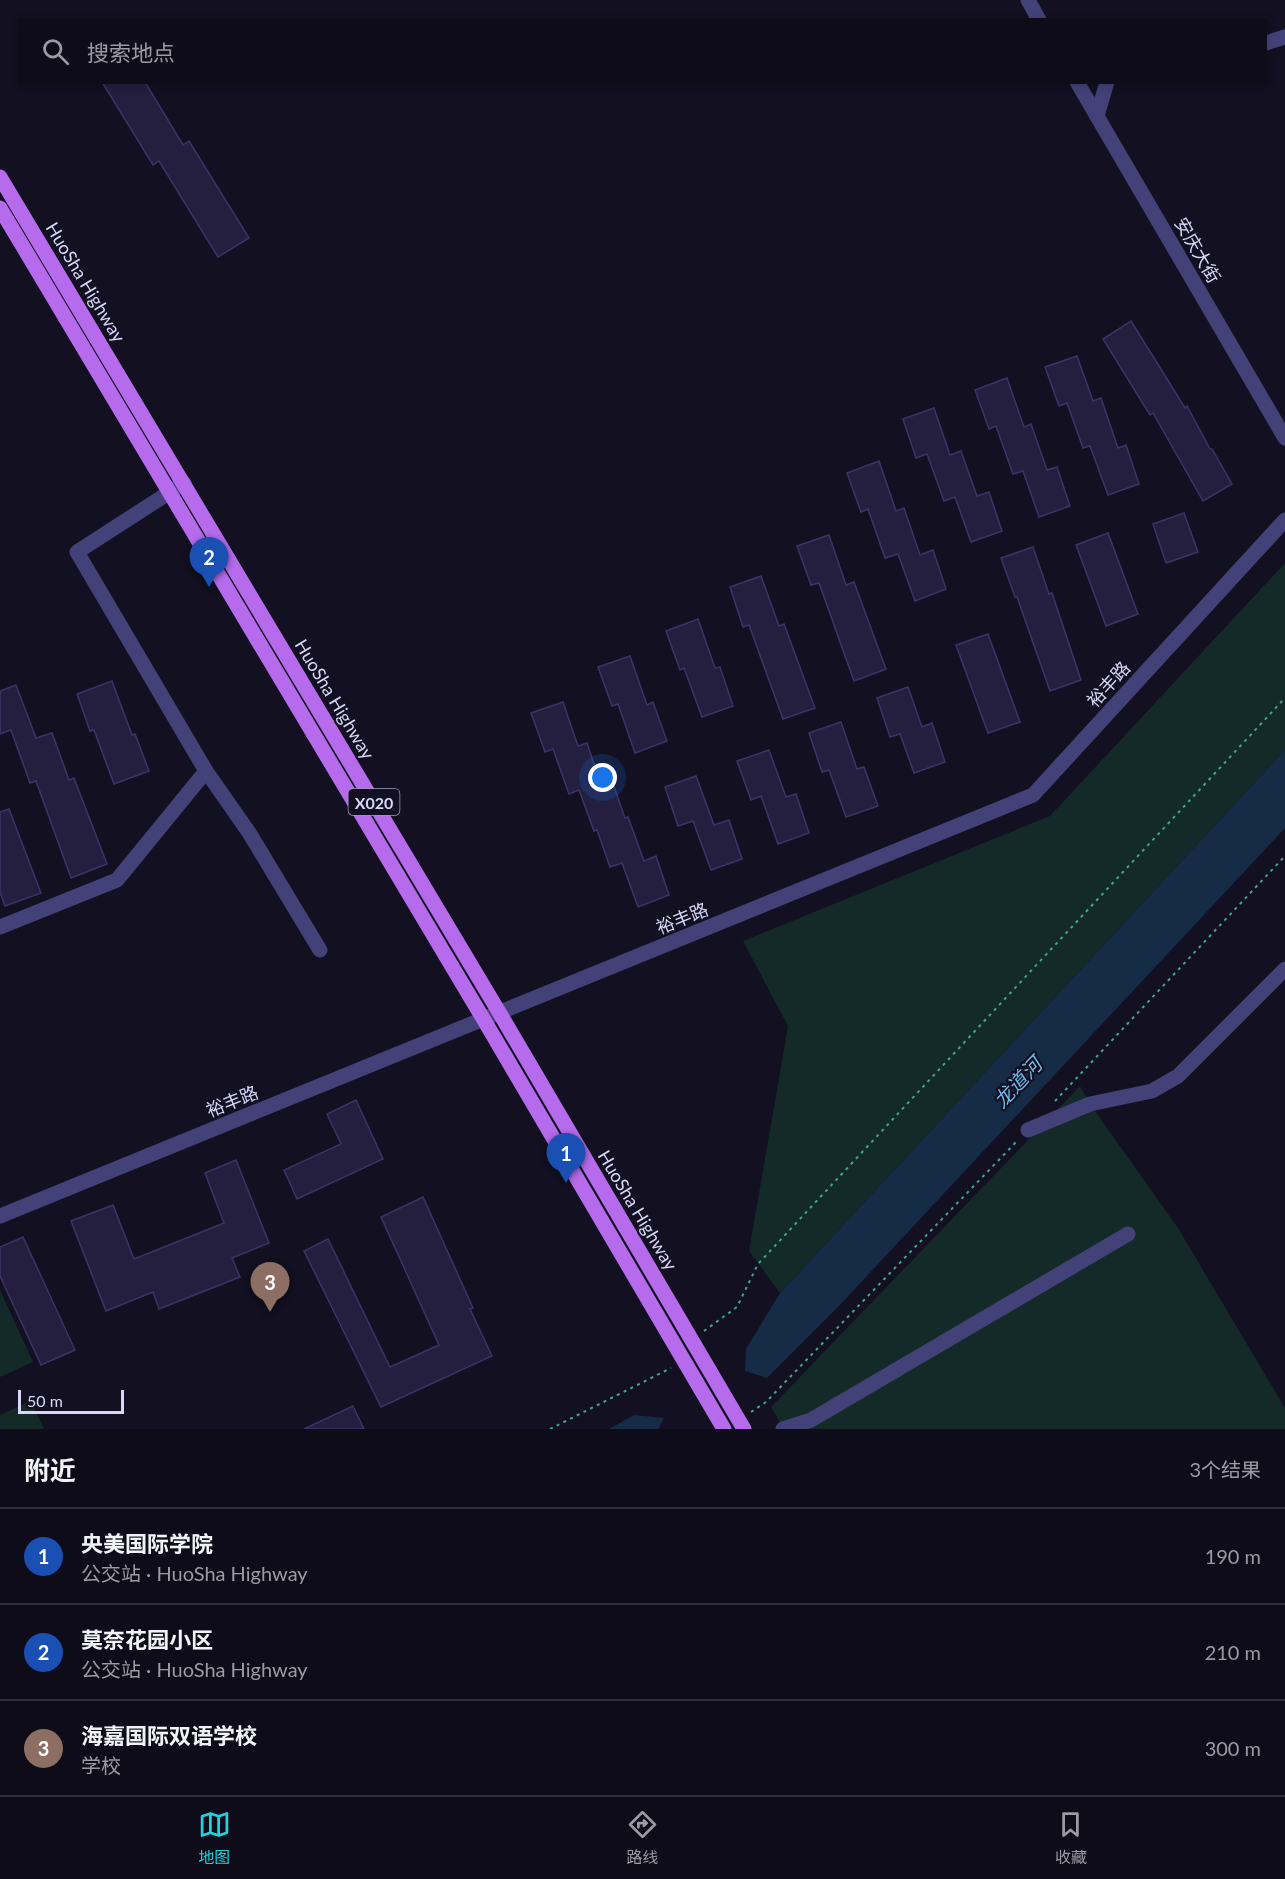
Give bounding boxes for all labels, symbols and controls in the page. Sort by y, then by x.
search box [18,18,1267,84]
icon: search [39,35,72,68]
text: 搜索地点 [87,39,175,66]
street label: 安庆大街 [1170,213,1226,287]
street label: HuoSha Highway [42,218,131,347]
pin: 2 [190,538,228,587]
street label: HuoSha Highway [291,635,380,764]
street label: 裕丰路 [1082,657,1134,711]
your location [588,763,617,792]
road number: X020 [348,789,400,815]
street label: 裕丰路 [653,898,711,938]
water label: 龙道河 [988,1049,1049,1112]
street label: 裕丰路 [203,1081,261,1121]
pin: 1 [546,1134,586,1183]
street label: HuoSha Highway [594,1146,683,1275]
pin: 3 [250,1262,290,1312]
scale bar [18,1387,124,1414]
text: 50 m [27,1391,63,1410]
text: 附近 [24,1454,76,1486]
text: 3个结果 [1189,1457,1261,1481]
text: 央美国际学院 [81,1530,213,1557]
text: 1 [38,1544,49,1568]
text: 190 m [1205,1544,1261,1568]
text: 公交站 · HuoSha Highway [81,1561,308,1585]
text: 莫奈花园小区 [81,1626,213,1653]
text: 2 [38,1640,49,1664]
text: 210 m [1205,1640,1261,1664]
text: 公交站 · HuoSha Highway [81,1657,308,1681]
text: 海嘉国际双语学校 [81,1722,257,1749]
text: 3 [38,1736,49,1760]
text: 300 m [1205,1736,1261,1760]
text: 学校 [81,1753,121,1777]
tab: 地图 [198,1808,231,1868]
tab: 路线 [626,1808,659,1868]
tab: 收藏 [1054,1808,1087,1868]

